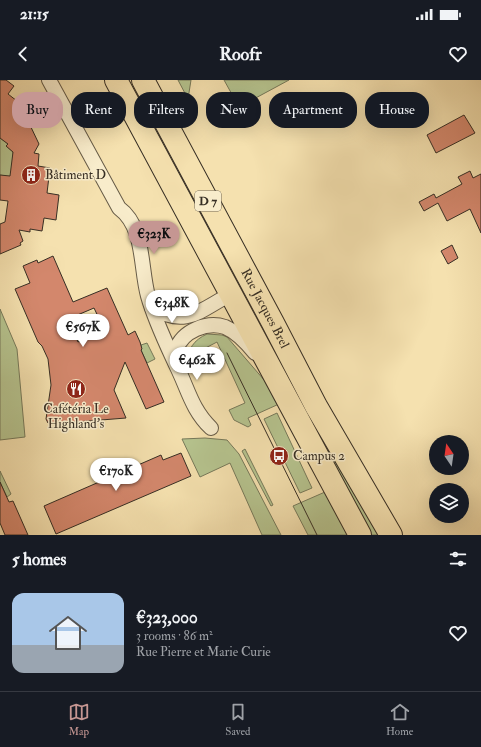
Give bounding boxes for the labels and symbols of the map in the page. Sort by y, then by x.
building icon: Bâtiment D [20,164,42,186]
place label: Bâtiment D [45,167,106,183]
road number: D 7 [195,191,221,211]
pin: €323K [126,221,182,255]
street label: Rue Jacques Brel [237,266,293,352]
pin: €348K [144,290,200,324]
pin: €567K [55,314,111,348]
pin: €462K [169,347,225,381]
restaurant icon: Cafétéria Le Highland's [65,378,87,400]
place label: Cafétéria Le Highland's [43,401,109,432]
north arrow [429,435,469,475]
bus stop icon: Campus 2 [268,445,290,467]
place label: Campus 2 [293,448,345,465]
pin: €170K [88,458,144,492]

